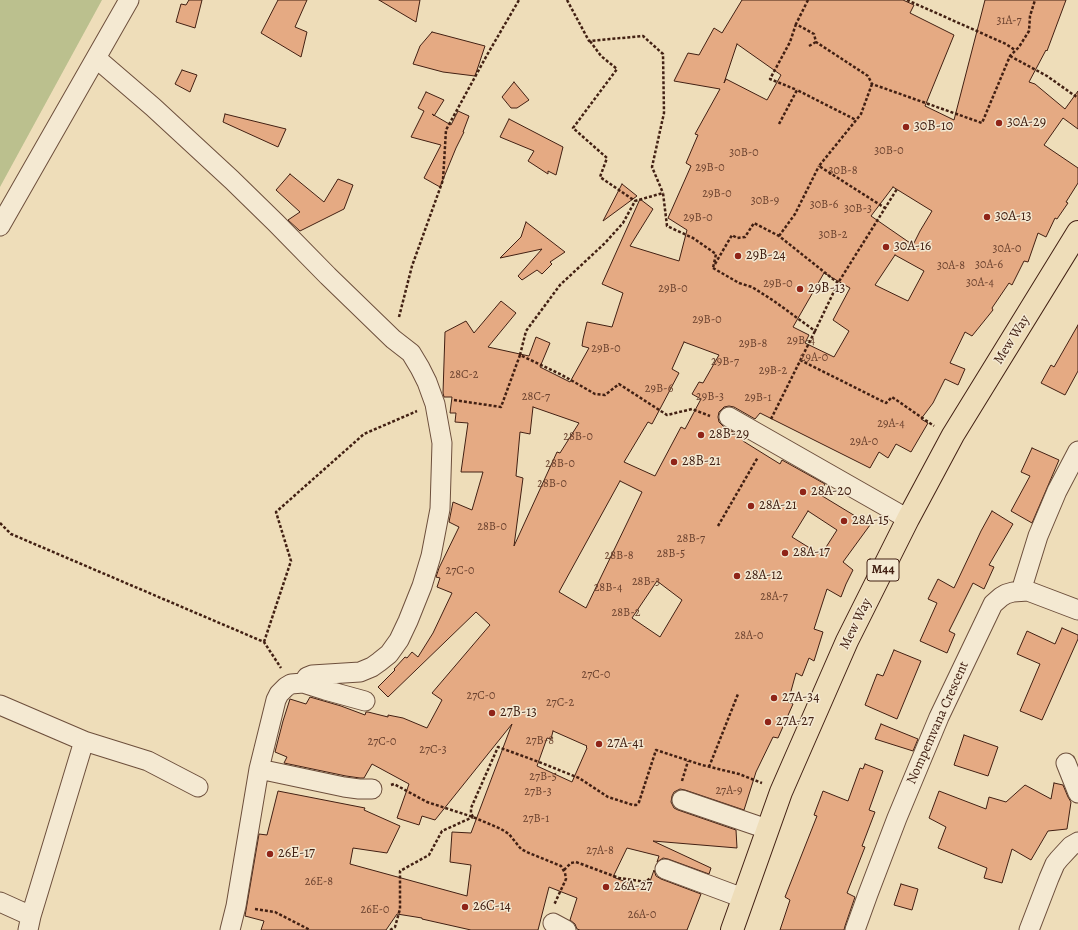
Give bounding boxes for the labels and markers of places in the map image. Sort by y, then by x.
place label: 30A-29 [1007,115,1046,131]
marker: 30A-29 [994,118,1004,128]
place label: 30B-10 [914,119,953,135]
marker: 30B-10 [901,122,911,132]
place label: 30A-13 [995,209,1032,225]
marker: 30A-13 [982,212,992,222]
place label: 30A-16 [894,239,931,255]
marker: 30A-16 [881,242,891,252]
place label: 29B-24 [746,248,786,264]
marker: 29B-24 [733,251,743,261]
place label: 29B-13 [808,281,845,297]
marker: 29B-13 [795,284,805,294]
place label: 28B-29 [709,427,749,443]
marker: 28B-29 [696,430,706,440]
place label: 28B-21 [682,454,721,470]
marker: 28B-21 [669,457,679,467]
place label: 28A-20 [811,484,851,500]
marker: 28A-20 [798,487,808,497]
place label: 28A-21 [759,498,797,514]
marker: 28A-21 [746,501,756,511]
place label: 28A-15 [852,513,889,529]
marker: 28A-15 [839,516,849,526]
place label: 28A-17 [793,545,830,561]
marker: 28A-17 [780,548,790,558]
place label: 28A-12 [745,568,783,584]
marker: 28A-12 [732,571,742,581]
place label: 27A-34 [782,690,819,706]
marker: 27A-34 [769,693,779,703]
place label: 27B-13 [500,705,537,721]
marker: 27B-13 [487,708,497,718]
place label: 27A-27 [776,714,814,730]
marker: 27A-27 [763,717,773,727]
place label: 27A-41 [607,736,643,752]
marker: 27A-41 [594,739,604,749]
place label: 26E-17 [278,846,315,862]
marker: 26E-17 [265,849,275,859]
place label: 26A-27 [614,879,652,895]
marker: 26A-27 [601,882,611,892]
place label: 26C-14 [473,899,511,915]
marker: 26C-14 [460,902,470,912]

